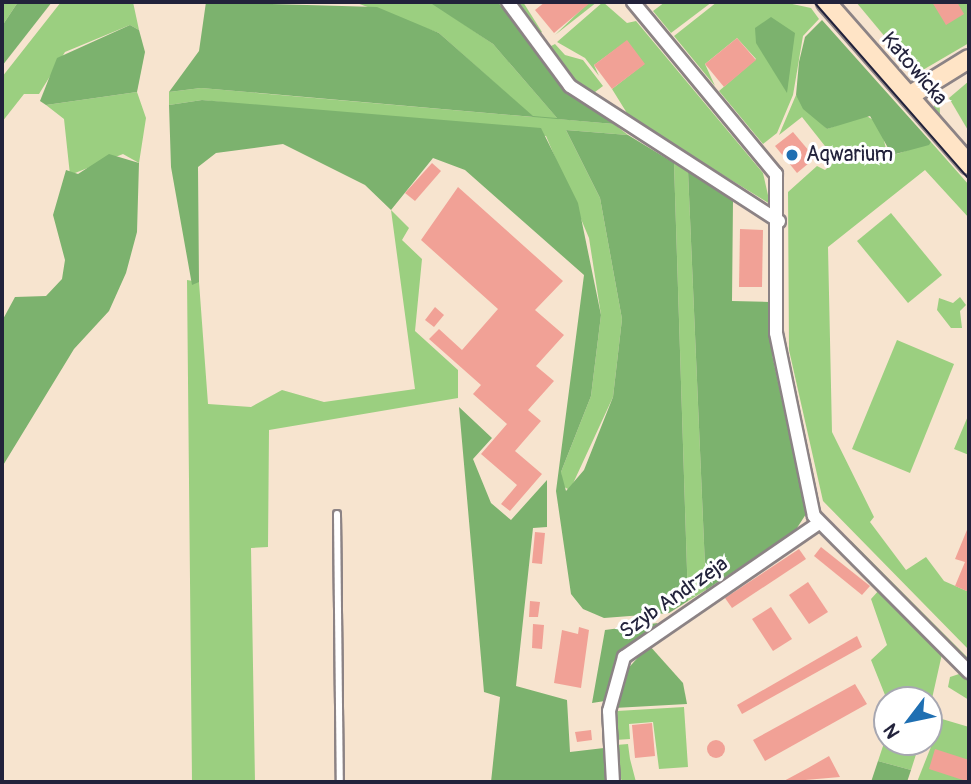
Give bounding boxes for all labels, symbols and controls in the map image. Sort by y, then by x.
street label: Katowicka [875,27,953,111]
place label: Aqwarium [806,142,893,168]
marker: Aqwarium [784,147,800,163]
street label: Szyb Andrzeja [615,551,733,645]
north arrow [873,686,943,756]
text: N [878,719,905,743]

